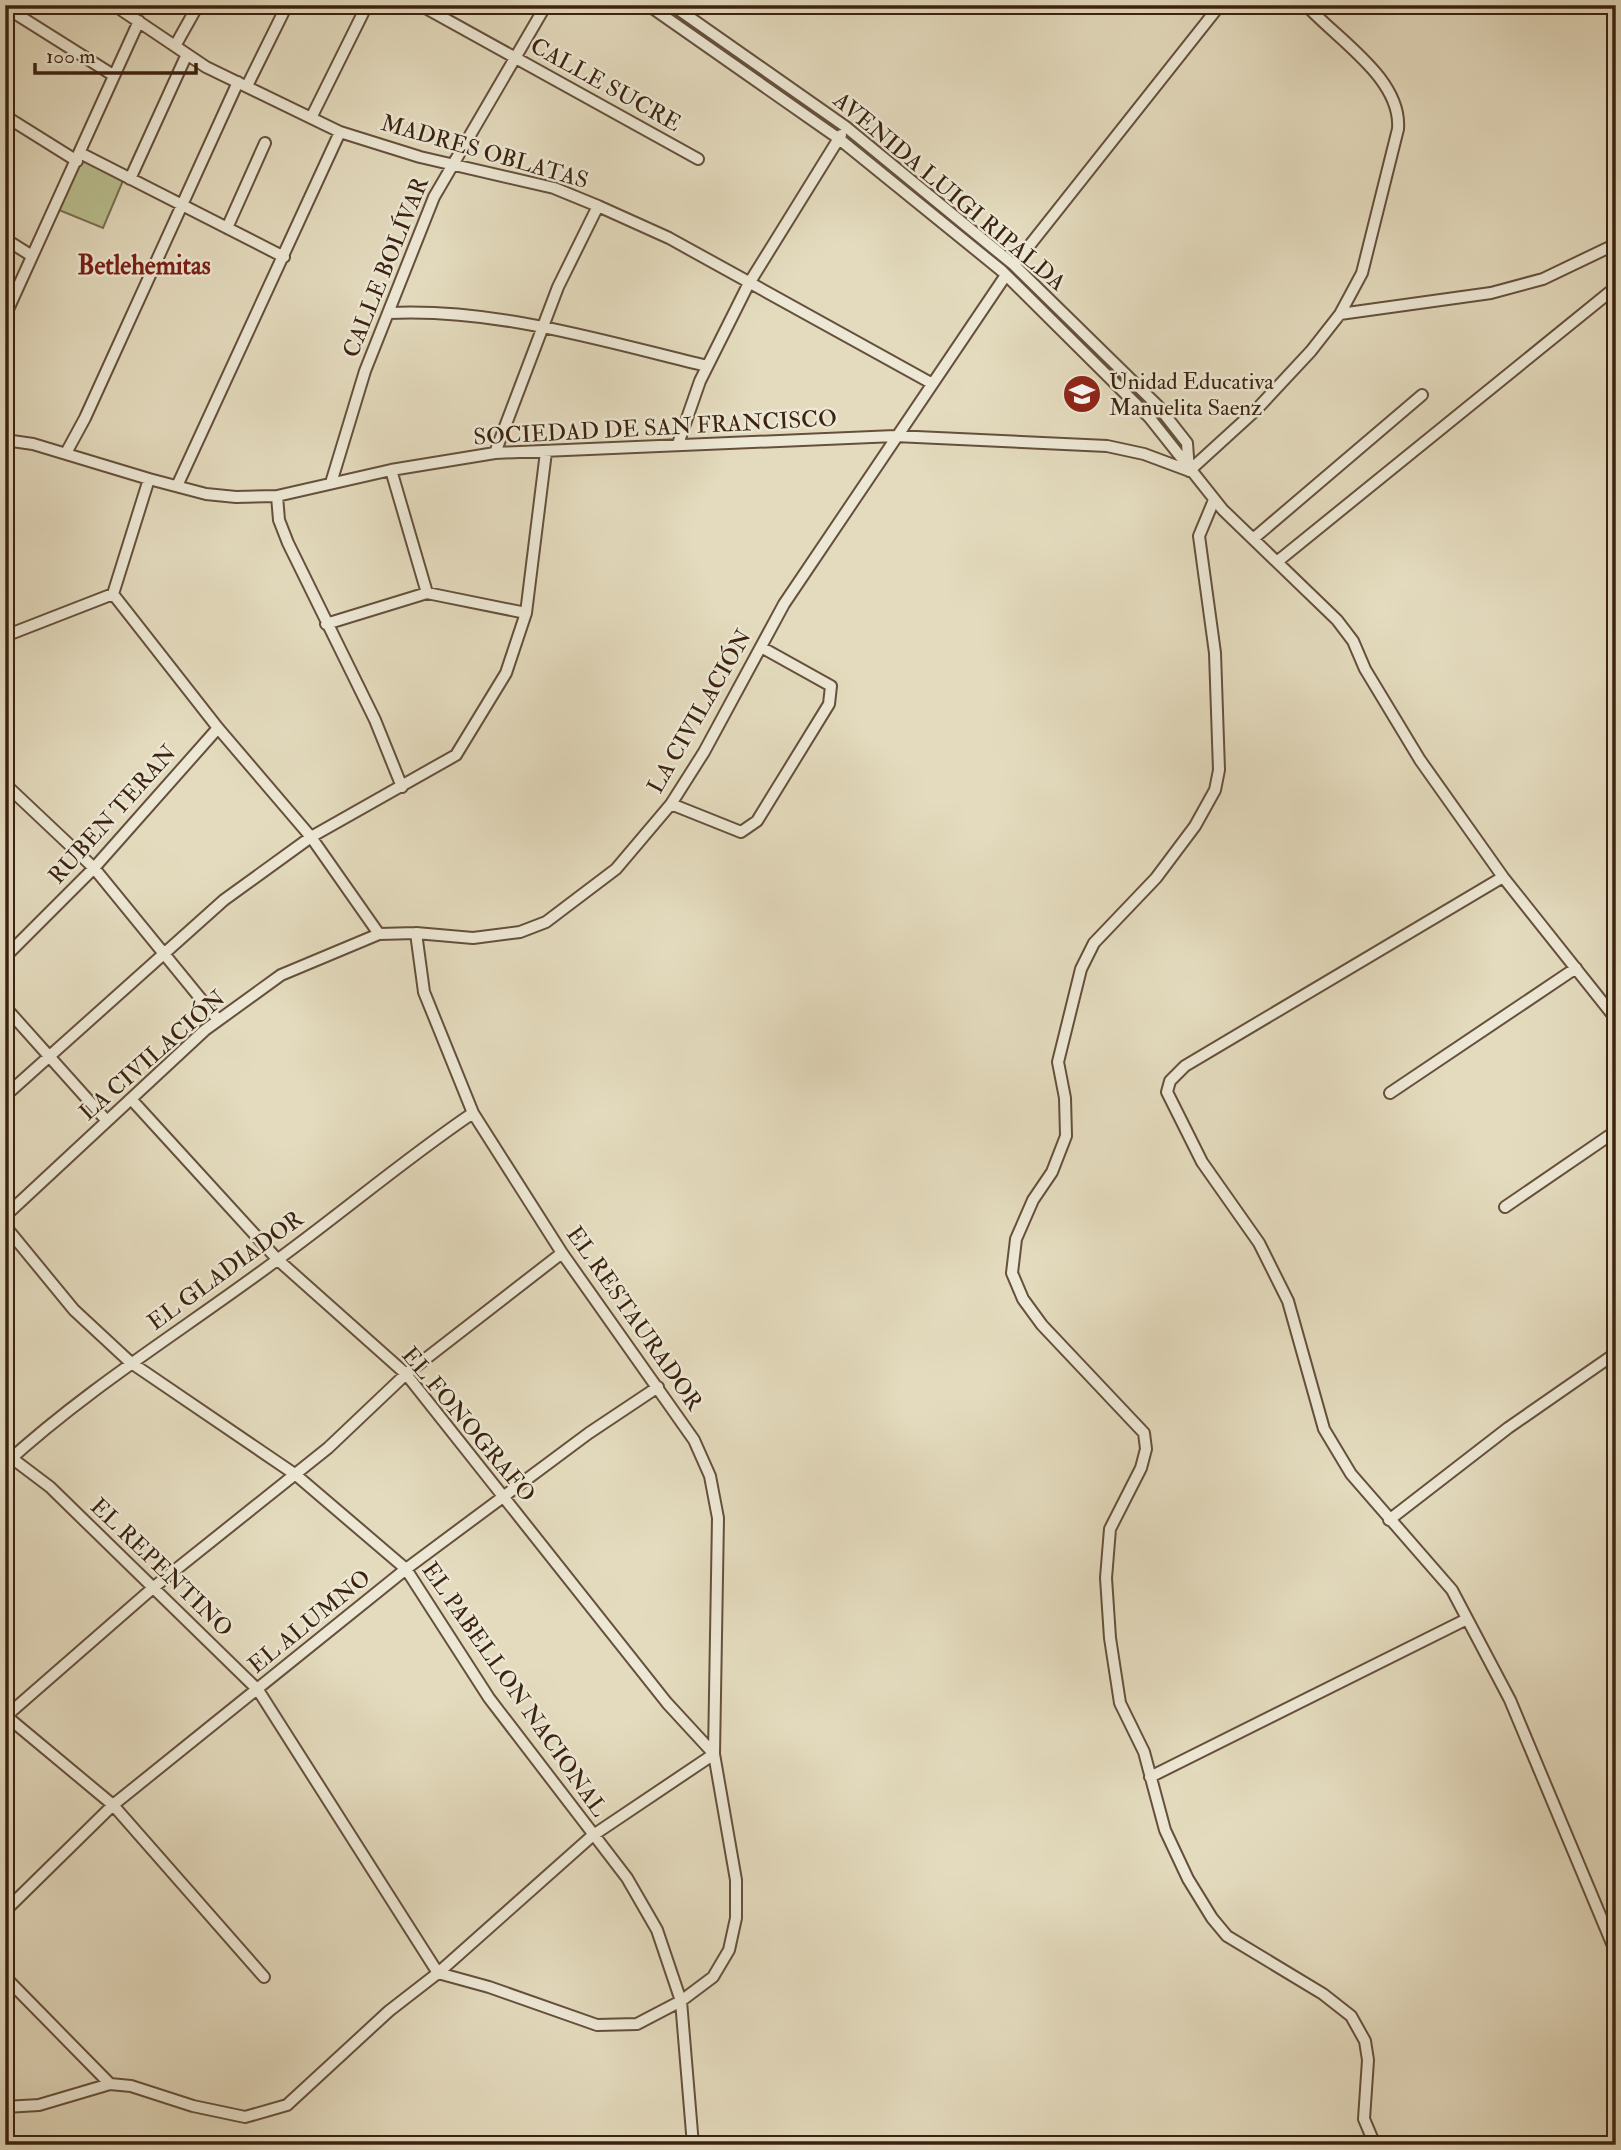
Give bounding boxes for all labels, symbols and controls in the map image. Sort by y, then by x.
street label: CALLE SUCRE [525,31,686,138]
scale bar [35,32,196,76]
text: 100 m [46,43,96,70]
street label: AVENIDA LUIGI RIPALDA [827,85,1072,297]
street label: MADRES OBLATAS [378,108,592,195]
street label: CALLE BOLÍVAR [336,172,435,362]
district label: Betlehemitas [77,250,211,282]
place label: Unidad Educativa Manuelita Saenz [1109,367,1274,422]
school or university icon: Unidad Educativa Manuelita Saenz [1061,373,1103,415]
street label: SOCIEDAD DE SAN FRANCISCO [473,403,837,452]
street label: LA CIVILACIÓN [641,624,758,798]
street label: RUBEN TERAN [42,738,183,890]
street label: LA CIVILACIÓN [73,984,232,1127]
street label: EL GLADIADOR [142,1204,309,1337]
street label: EL RESTAURADOR [560,1221,709,1416]
street label: EL FONOGRAFO [395,1341,542,1508]
street label: EL REPENTINO [84,1492,239,1643]
street label: EL PABELLON NACIONAL [415,1556,614,1823]
street label: EL ALUMNO [242,1563,377,1680]

